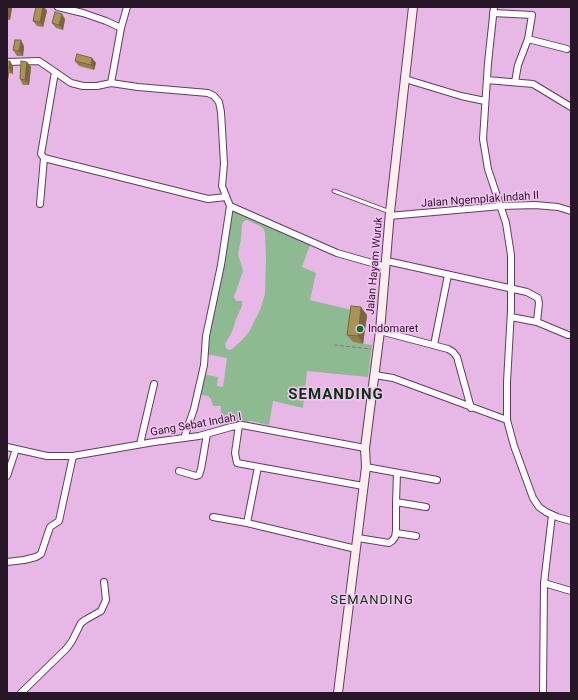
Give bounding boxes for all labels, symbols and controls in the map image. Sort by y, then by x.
street label: Jalan Ngemplak Indah II [421,189,539,211]
street label: Jalan Hayam Wuruk [364,217,386,315]
place label: Indomaret [368,322,418,336]
marker: Indomaret [355,324,365,334]
district label: SEMANDING [288,386,384,404]
street label: Gang Sebat Indah I [149,410,243,440]
district label: SEMANDING [330,593,414,609]

